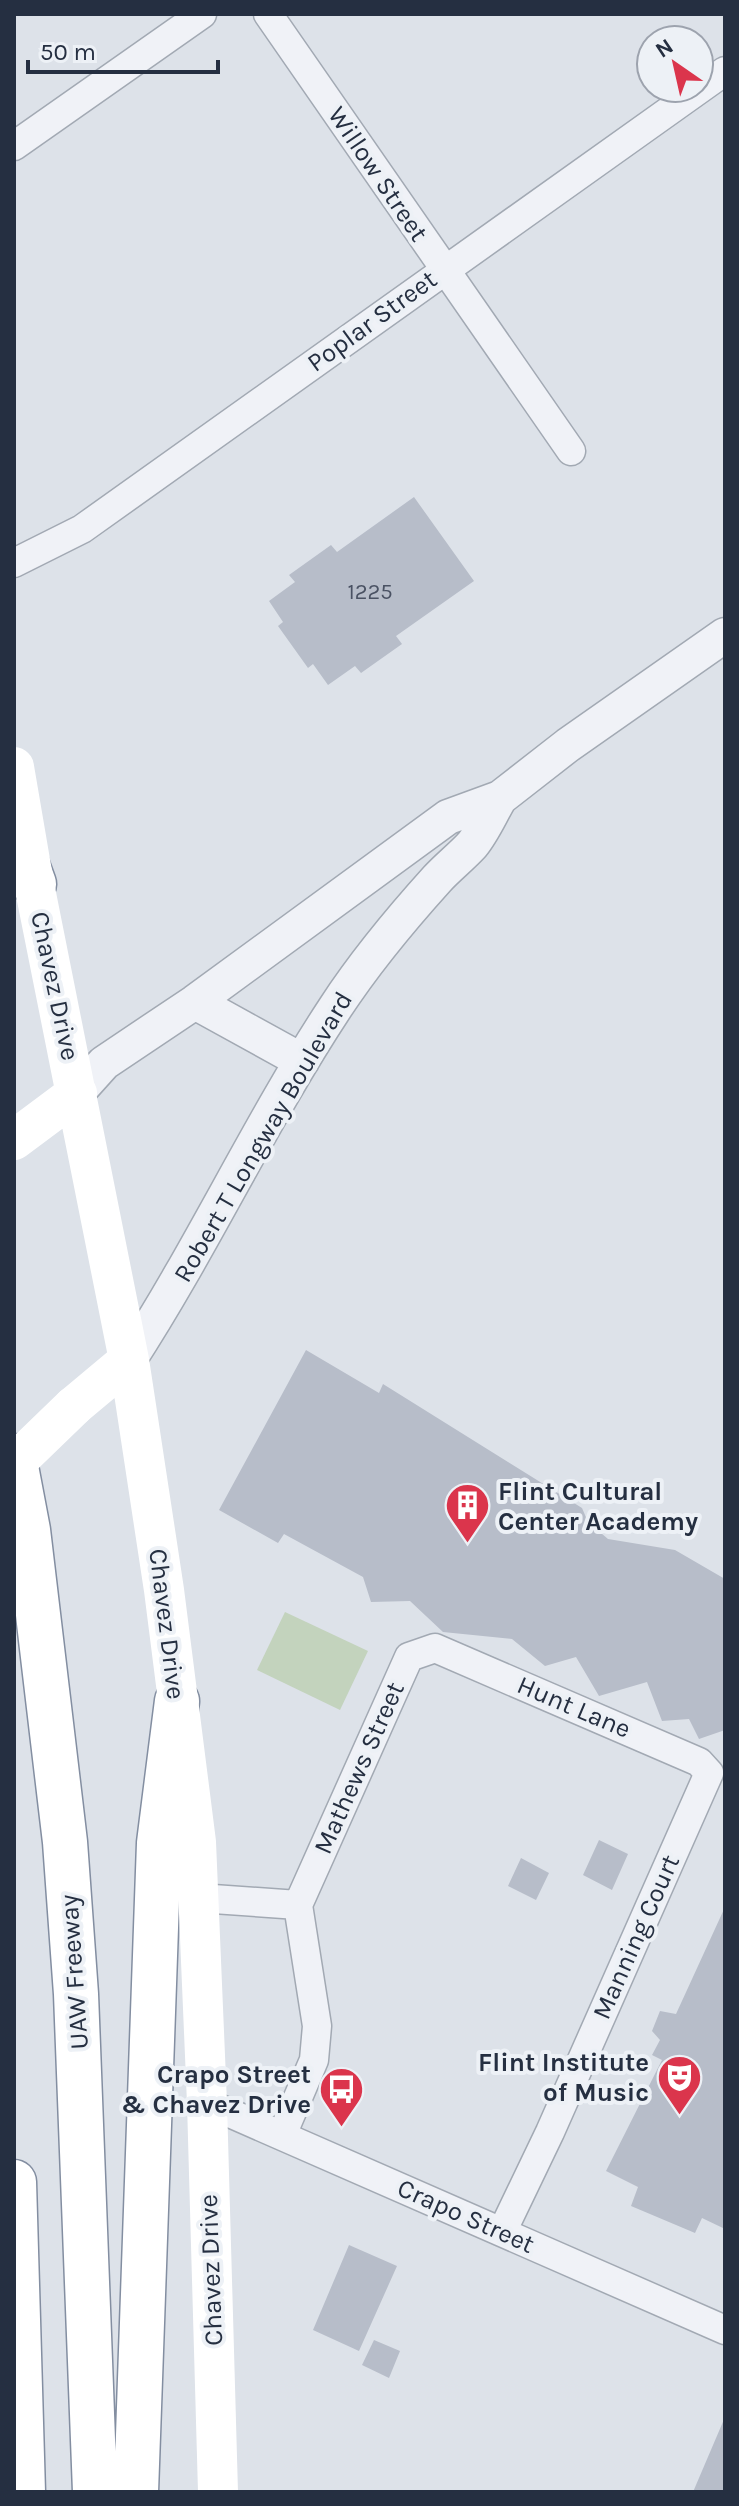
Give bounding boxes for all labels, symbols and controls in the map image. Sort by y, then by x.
scale bar [28,24,218,74]
north arrow [635,24,715,104]
text: N [651,33,678,63]
text: 50 m [40,38,96,66]
street label: Willow Street [321,101,435,248]
street label: Poplar Street [301,264,443,378]
house number: 1225 [347,579,393,605]
street label: Chavez Drive [24,909,86,1063]
street label: Robert T Longway Boulevard [167,986,359,1288]
place label: Flint Cultural Center Academy [498,1476,698,1537]
building icon: Flint Cultural Center Academy [443,1482,491,1545]
street label: Chavez Drive [142,1547,192,1701]
street label: Hunt Lane [513,1669,635,1745]
street label: Mathews Street [307,1677,411,1859]
street label: Manning Court [586,1850,686,2024]
street label: UAW Freeway [53,1893,95,2051]
place label: Flint Institute of Music [478,2047,649,2108]
theatre icon: Flint Institute of Music [656,2053,704,2116]
place label: Crapo Street & Chavez Drive [121,2059,311,2120]
bus stop icon: Crapo Street & Chavez Drive [318,2065,366,2128]
street label: Crapo Street [393,2172,539,2260]
street label: Chavez Drive [193,2194,229,2346]

